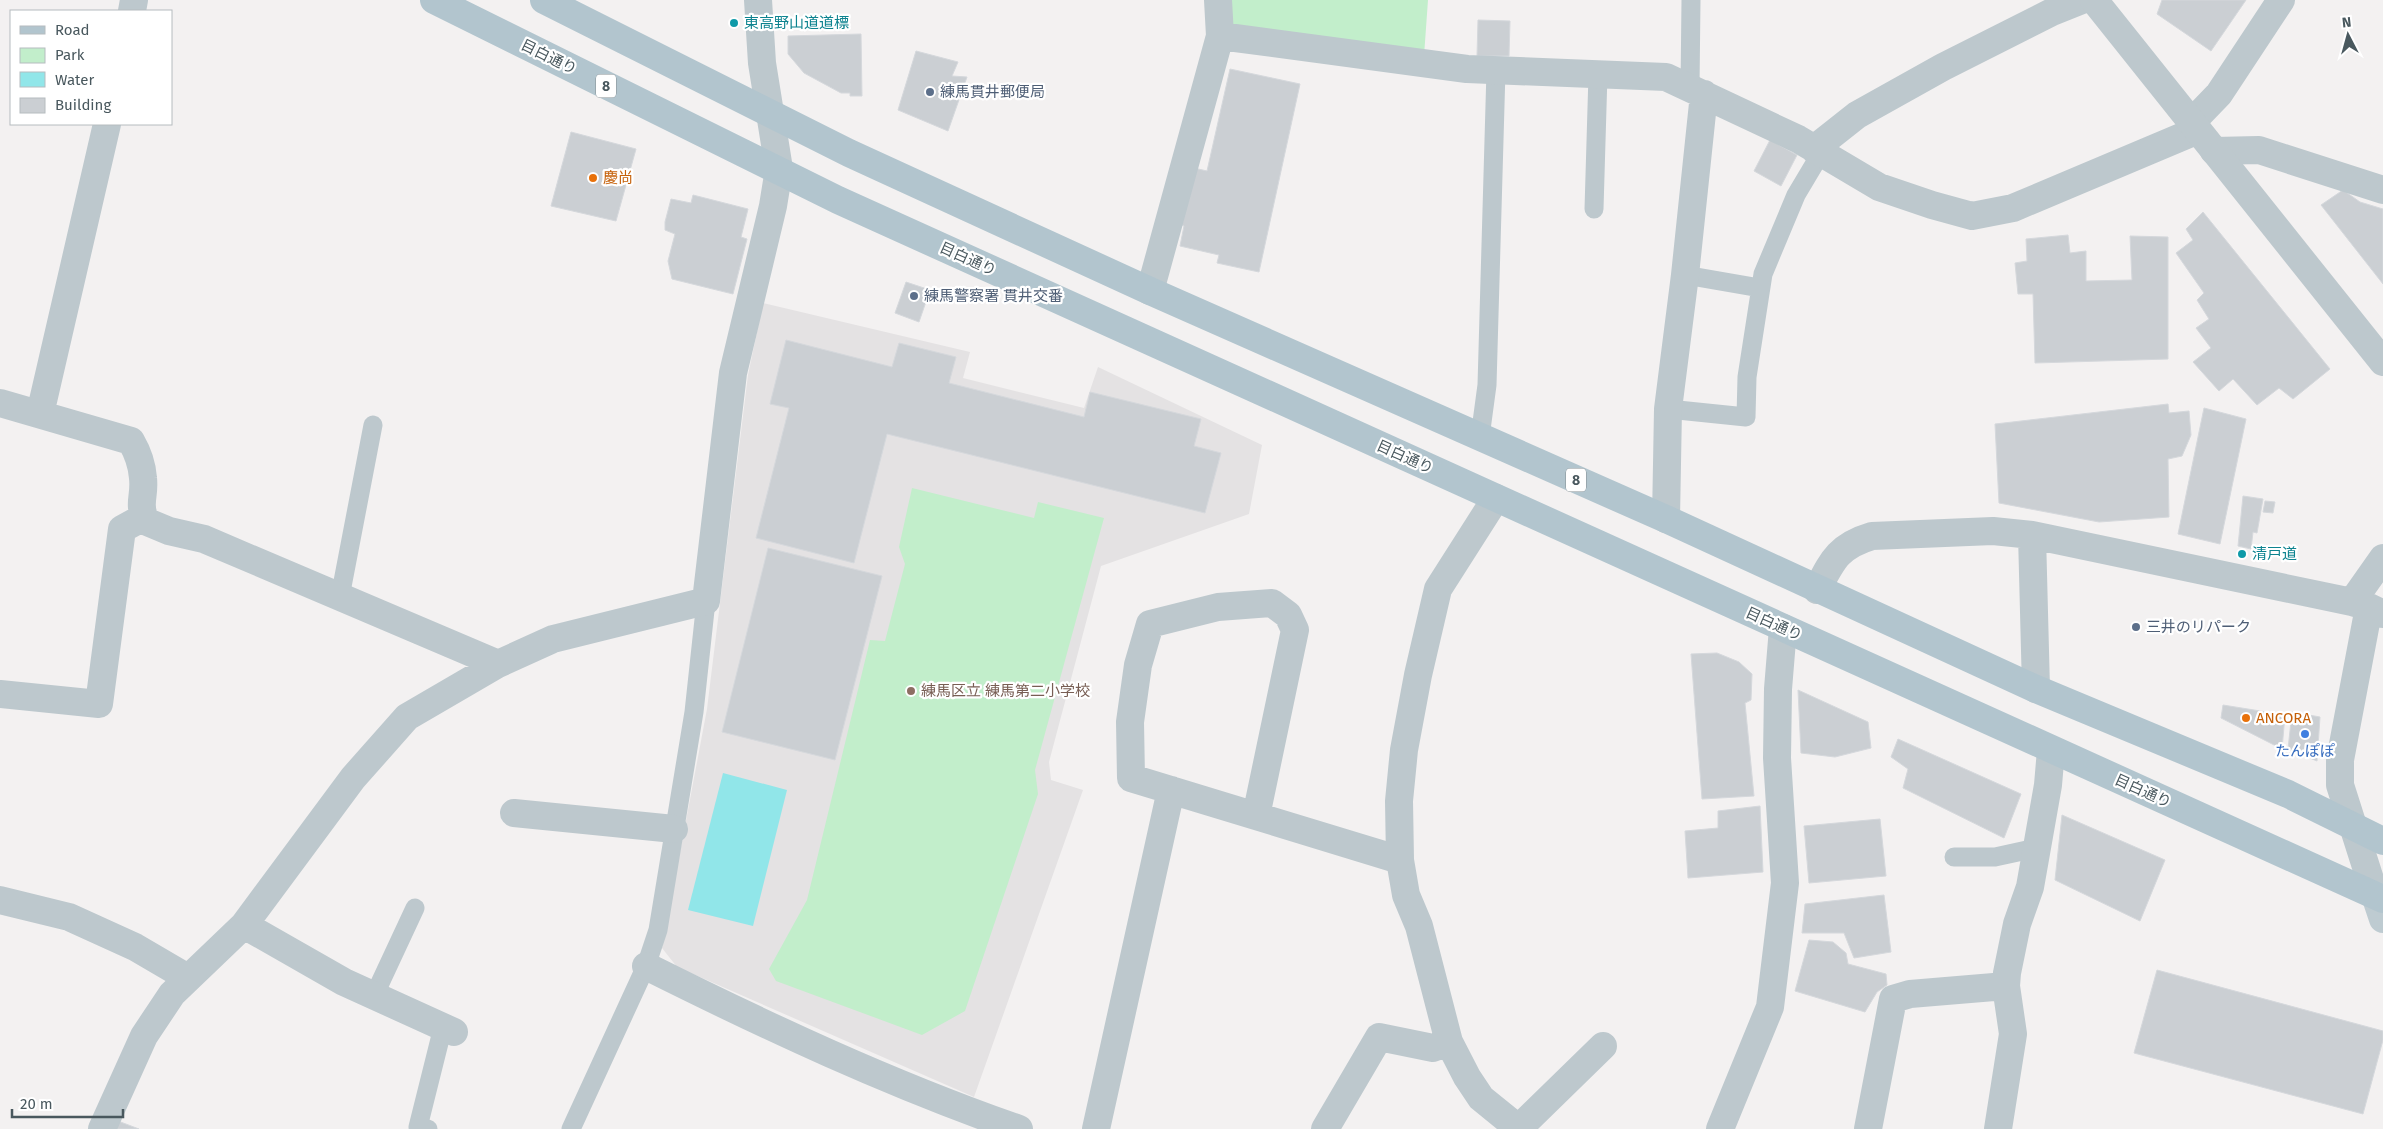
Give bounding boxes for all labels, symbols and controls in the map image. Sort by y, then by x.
legend [10,10,172,125]
north arrow [2323,10,2373,60]
place label: 東高野山道道標 [744,14,849,32]
text: N [2341,14,2352,32]
marker: 東高野山道道標 [728,17,740,29]
text: Road [55,21,90,39]
street label: 目白通り [518,36,580,78]
text: Park [55,46,85,64]
text: Water [55,71,94,89]
road number: 8 [596,74,616,98]
place label: 練馬貫井郵便局 [940,83,1045,101]
marker: 練馬貫井郵便局 [924,86,936,98]
text: Building [55,96,111,114]
place label: 慶尚 [603,169,633,187]
marker: 慶尚 [587,172,599,184]
street label: 目白通り [937,239,999,279]
place label: 練馬警察署 貫井交番 [924,287,1063,305]
marker: 練馬警察署 貫井交番 [908,290,920,302]
street label: 目白通り [1374,437,1436,477]
road number: 8 [1566,468,1586,492]
place label: 清戸道 [2252,545,2297,563]
marker: 清戸道 [2236,548,2248,560]
street label: 目白通り [1743,604,1805,644]
place label: 三井のリパーク [2146,618,2251,636]
marker: 三井のリパーク [2130,621,2142,633]
place label: 練馬区立 練馬第二小学校 [921,682,1090,700]
marker: 練馬区立 練馬第二小学校 [905,685,917,697]
place label: ANCORA [2256,709,2311,727]
marker: ANCORA [2240,712,2252,724]
marker: たんぽぽ [2299,728,2311,740]
place label: たんぽぽ [2275,742,2335,760]
street label: 目白通り [2112,771,2174,811]
scale bar [12,1086,124,1118]
text: 20 m [20,1095,53,1113]

